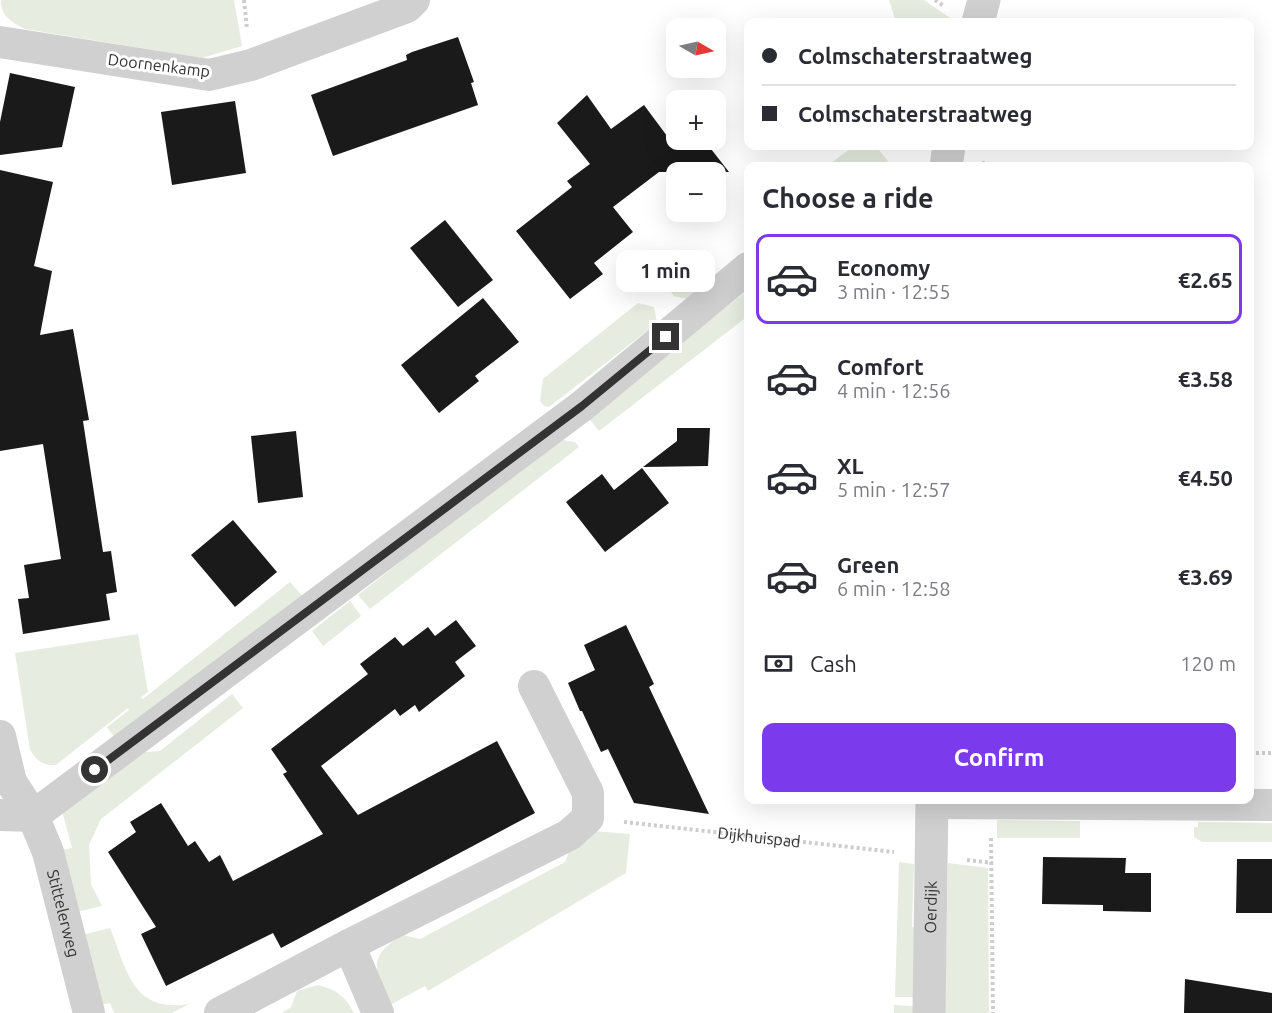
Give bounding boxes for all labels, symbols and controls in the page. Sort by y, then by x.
north arrow [666,18,726,78]
map controls [666,18,726,222]
text: Colmschaterstraatweg [798,43,1033,68]
street label: Doornenkamp [107,50,211,80]
button: + [666,90,726,150]
text: Colmschaterstraatweg [798,101,1033,126]
button: − [666,162,726,222]
text: Choose a ride [762,183,934,213]
callout: 1 min [616,250,716,292]
icon: car [765,252,819,306]
text: Economy [837,255,930,280]
text: 1 min [640,259,691,282]
text: €2.65 [1178,267,1233,292]
text: 3 min · 12:55 [837,280,951,303]
route end [652,323,679,350]
icon: car [765,351,819,405]
text: Comfort [837,354,924,379]
text: €3.58 [1178,366,1233,391]
text: 4 min · 12:56 [837,379,951,402]
icon: car [765,450,819,504]
text: XL [837,453,864,478]
text: €4.50 [1178,465,1233,490]
text: 5 min · 12:57 [837,478,951,501]
icon: car [765,549,819,603]
text: Green [837,552,899,577]
text: €3.69 [1178,564,1233,589]
text: 6 min · 12:58 [837,577,951,600]
icon: cash [762,647,795,680]
text: Cash [810,651,857,676]
text: 120 m [1180,652,1236,675]
button: Confirm [762,723,1236,792]
route start [81,756,108,783]
street label: Dijkhuispad [717,823,802,851]
street label: Stittelerweg [44,867,83,959]
street label: Oerdijk [921,881,940,933]

